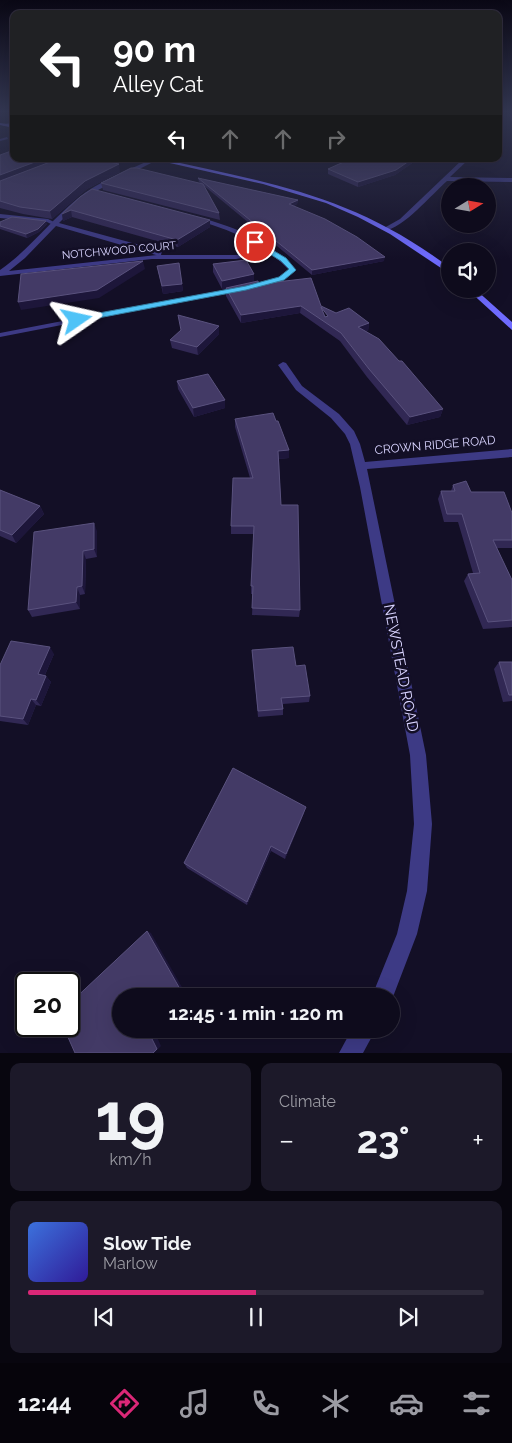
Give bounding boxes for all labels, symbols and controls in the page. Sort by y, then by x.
text: 90 m [113,29,196,70]
icon: left [30,30,95,95]
text: Alley Cat [113,71,204,97]
icon: left [163,125,191,153]
icon: ahead [216,125,244,153]
icon: ahead [269,125,297,153]
icon: right [322,125,350,153]
north arrow [441,178,496,232]
map controls [441,178,496,298]
pin [234,221,276,263]
icon: arrive [241,228,269,256]
street label: NOTCHWOOD COURT [61,239,177,262]
button: sound [441,243,496,298]
position arrow [50,293,102,345]
street label: CROWN RIDGE ROAD [374,433,496,457]
street label: NEWSTEAD ROAD [380,603,422,734]
speed limit sign: 20 [15,972,80,1037]
text: 12:45 · 1 min · 120 m [169,1002,343,1024]
text: 19 [95,1079,166,1155]
text: Climate [279,1092,336,1111]
text: 23° [357,1117,410,1162]
text: − [279,1124,294,1157]
text: + [472,1124,484,1157]
text: km/h [109,1150,152,1169]
text: Slow Tide [103,1232,192,1254]
text: Marlow [103,1254,158,1273]
icon: previous [90,1303,118,1331]
icon: pause [242,1303,270,1331]
icon: next [394,1303,422,1331]
icon: directions [107,1386,142,1421]
icon: music [177,1386,212,1421]
icon: phone [248,1386,283,1421]
icon: climate [318,1386,353,1421]
icon: car [389,1386,424,1421]
icon: filters [459,1386,494,1421]
text: 12:44 [18,1390,72,1416]

